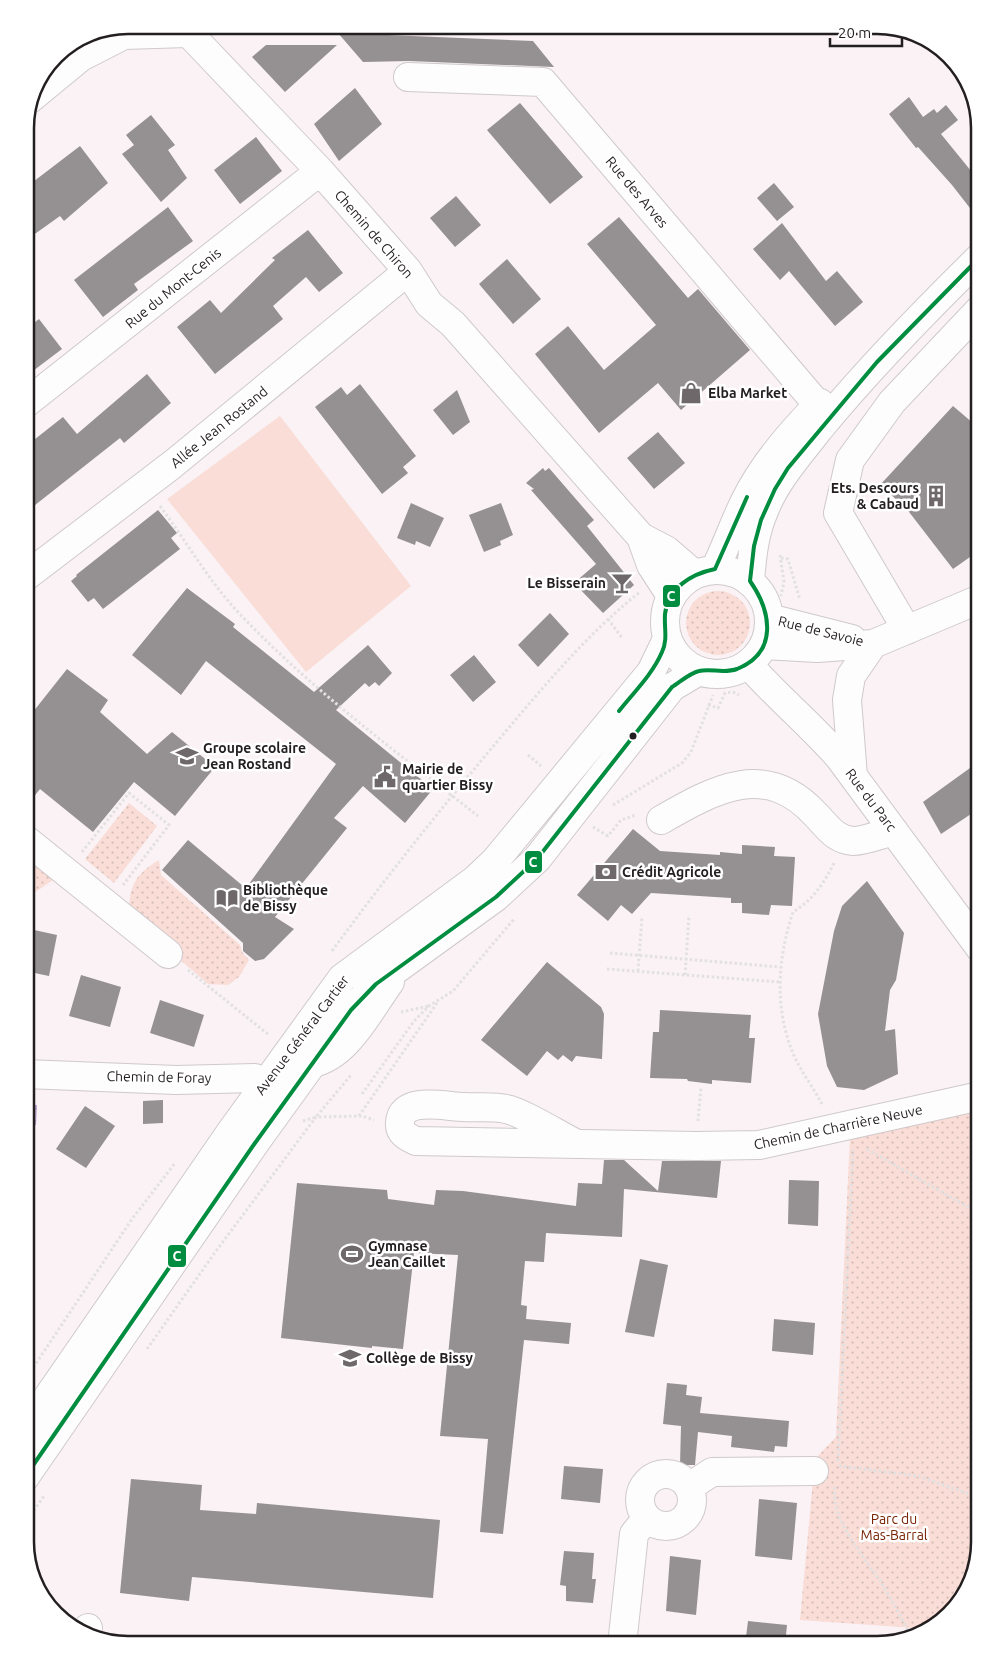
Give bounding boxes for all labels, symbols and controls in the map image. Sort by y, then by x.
scale bar [830,15,902,47]
text: 20 m [838,24,871,41]
street label: Rue des Arves [603,153,671,231]
street label: Chemin de Chiron [331,187,417,281]
street label: Rue du Mont-Cenis [122,245,224,331]
shop icon: Elba Market [678,380,704,406]
street label: Allée Jean Rostand [167,383,271,471]
place label: Elba Market [708,385,787,401]
place label: Ets. Descours & Cabaud [831,480,919,512]
building icon: Ets. Descours & Cabaud [923,483,949,509]
bar icon: Le Bisserain [609,570,635,596]
place label: Le Bisserain [527,575,606,591]
line badge: C [662,584,681,608]
text: C [667,588,676,604]
street label: Rue de Savoie [777,613,865,649]
unlabelled marker [628,731,638,741]
place label: Groupe scolaire Jean Rostand [203,740,306,772]
school or university icon: Groupe scolaire Jean Rostand [174,743,200,769]
place label: Mairie de quartier Bissy [402,761,493,793]
public building icon: Mairie de quartier Bissy [372,764,398,790]
street label: Rue du Parc [842,766,900,835]
line badge: C [524,850,543,874]
text: C [529,854,538,870]
bank icon: Crédit Agricole [593,859,619,885]
place label: Crédit Agricole [622,864,721,880]
place label: Bibliothèque de Bissy [243,882,328,914]
library icon: Bibliothèque de Bissy [214,885,240,911]
street label: Avenue Général Cartier [252,972,353,1098]
street label: Chemin de Foray [106,1068,212,1086]
street label: Chemin de Charrière Neuve [752,1101,924,1153]
place label: Gymnase Jean Caillet [368,1238,446,1270]
sports icon: Gymnase Jean Caillet [339,1241,365,1267]
line badge: C [167,1244,187,1268]
text: C [173,1248,182,1264]
school or university icon: Collège de Bissy [337,1345,363,1371]
place label: Collège de Bissy [366,1350,474,1366]
park label: Parc du Mas-Barral [860,1511,928,1543]

